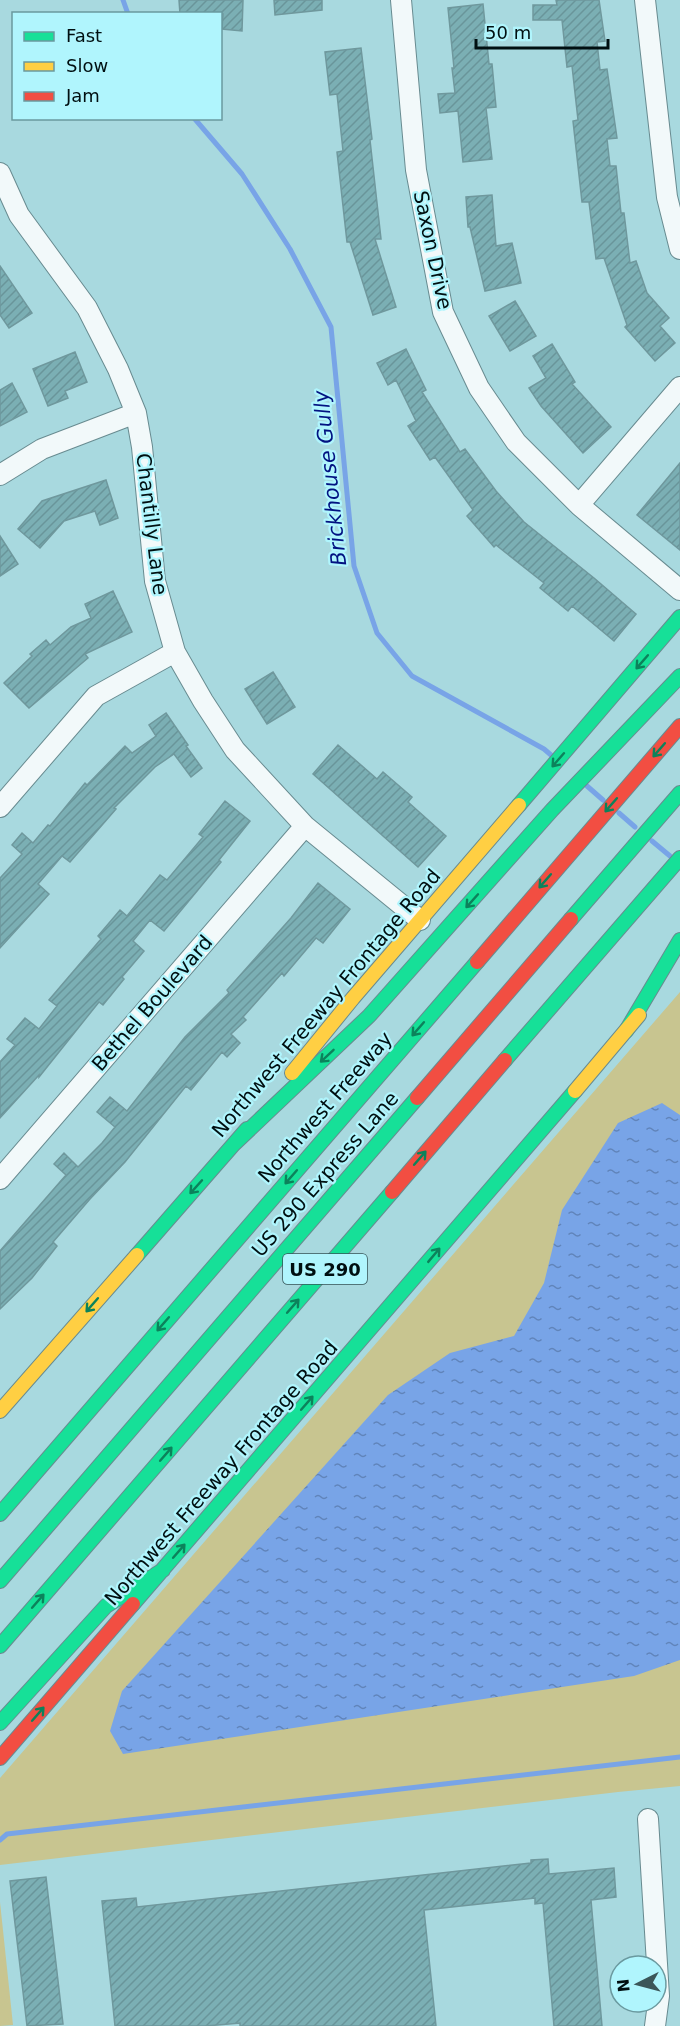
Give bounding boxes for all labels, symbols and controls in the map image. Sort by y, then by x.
legend [12,12,222,120]
scale bar [476,12,608,50]
text: 50 m [485,22,531,43]
text: Fast [66,25,102,46]
text: Slow [66,55,108,76]
text: Jam [65,85,100,106]
street label: Saxon Drive [409,188,457,312]
water label: Brickhouse Gully [309,389,351,567]
street label: Chantilly Lane [131,452,173,596]
one-way arrow [635,654,649,669]
one-way arrow [652,742,666,757]
one-way arrow [551,752,564,768]
one-way arrow [604,797,618,812]
street label: Northwest Freeway Frontage Road [207,864,445,1142]
one-way arrow [538,873,552,888]
one-way arrow [465,893,479,908]
street label: Bethel Boulevard [87,930,217,1076]
one-way arrow [411,1021,425,1036]
street label: Northwest Freeway [253,1027,397,1187]
one-way arrow [319,1049,334,1064]
street label: US 290 Express Lane [247,1086,403,1262]
one-way arrow [414,1150,427,1166]
one-way arrow [284,1169,298,1184]
one-way arrow [189,1179,203,1194]
one-way arrow [427,1248,441,1263]
road number: US 290 [283,1254,367,1284]
one-way arrow [85,1297,99,1312]
one-way arrow [286,1299,300,1314]
one-way arrow [157,1316,170,1332]
street label: Northwest Freeway Frontage Road [99,1336,343,1610]
one-way arrow [300,1396,314,1411]
one-way arrow [159,1447,173,1462]
one-way arrow [173,1543,186,1559]
one-way arrow [31,1594,45,1609]
one-way arrow [31,1707,45,1722]
north arrow [608,1954,668,2014]
text: N [613,1978,634,1993]

